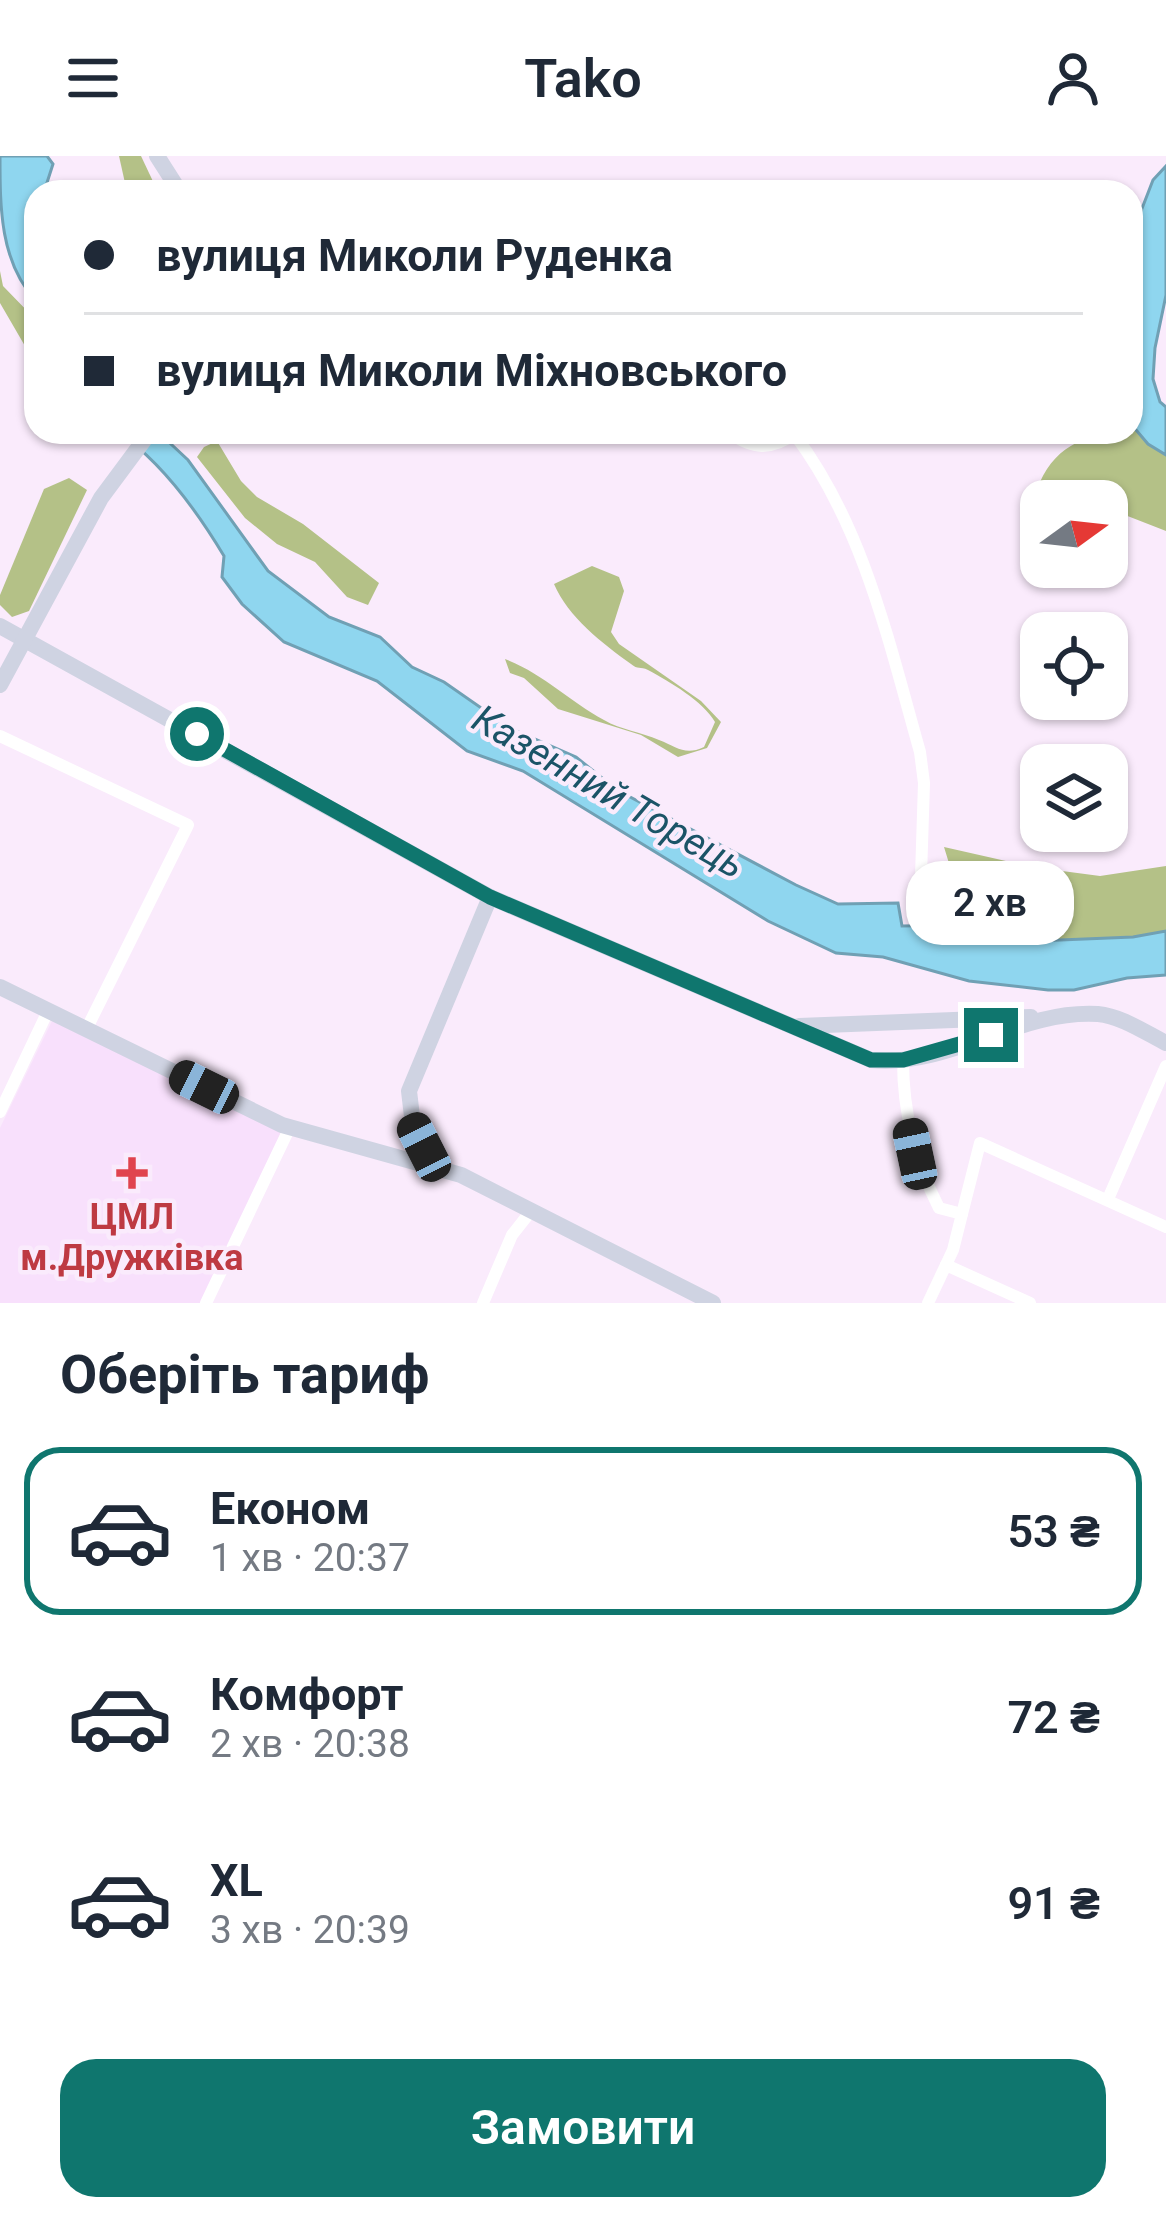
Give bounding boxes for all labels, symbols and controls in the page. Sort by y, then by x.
icon: menu [60,45,126,111]
icon: person [1040,45,1106,111]
text: Tako [524,47,642,110]
text: вулиця Миколи Руденка [156,229,673,282]
text: вулиця Миколи Міхновського [156,344,787,397]
north arrow [1020,480,1128,588]
map controls [1020,480,1128,852]
button: locate [1020,612,1128,720]
water label: Казенний Торець [464,695,753,888]
route start [170,707,224,761]
button: layers [1020,744,1128,852]
callout: 2 хв [907,861,1075,945]
text: 2 хв [953,880,1027,926]
route end [964,1008,1018,1062]
car [164,1055,244,1119]
car [392,1107,456,1187]
car [890,1115,940,1193]
marker: ЦМЛ м.Дружківка [116,1157,148,1189]
place label: ЦМЛ м.Дружківка [20,1196,244,1279]
text: Оберіть тариф [60,1343,429,1406]
icon: car [66,1477,174,1585]
text: Економ [210,1482,370,1535]
text: 53 ₴ [1007,1505,1100,1558]
text: 1 хв · 20:37 [210,1535,410,1581]
icon: car [66,1663,174,1771]
text: Комфорт [210,1668,403,1721]
text: 72 ₴ [1007,1691,1100,1744]
text: 2 хв · 20:38 [210,1721,410,1767]
icon: car [66,1849,174,1957]
text: XL [210,1854,263,1907]
text: 91 ₴ [1007,1877,1100,1930]
text: 3 хв · 20:39 [210,1907,410,1953]
button: Замовити [60,2059,1106,2197]

